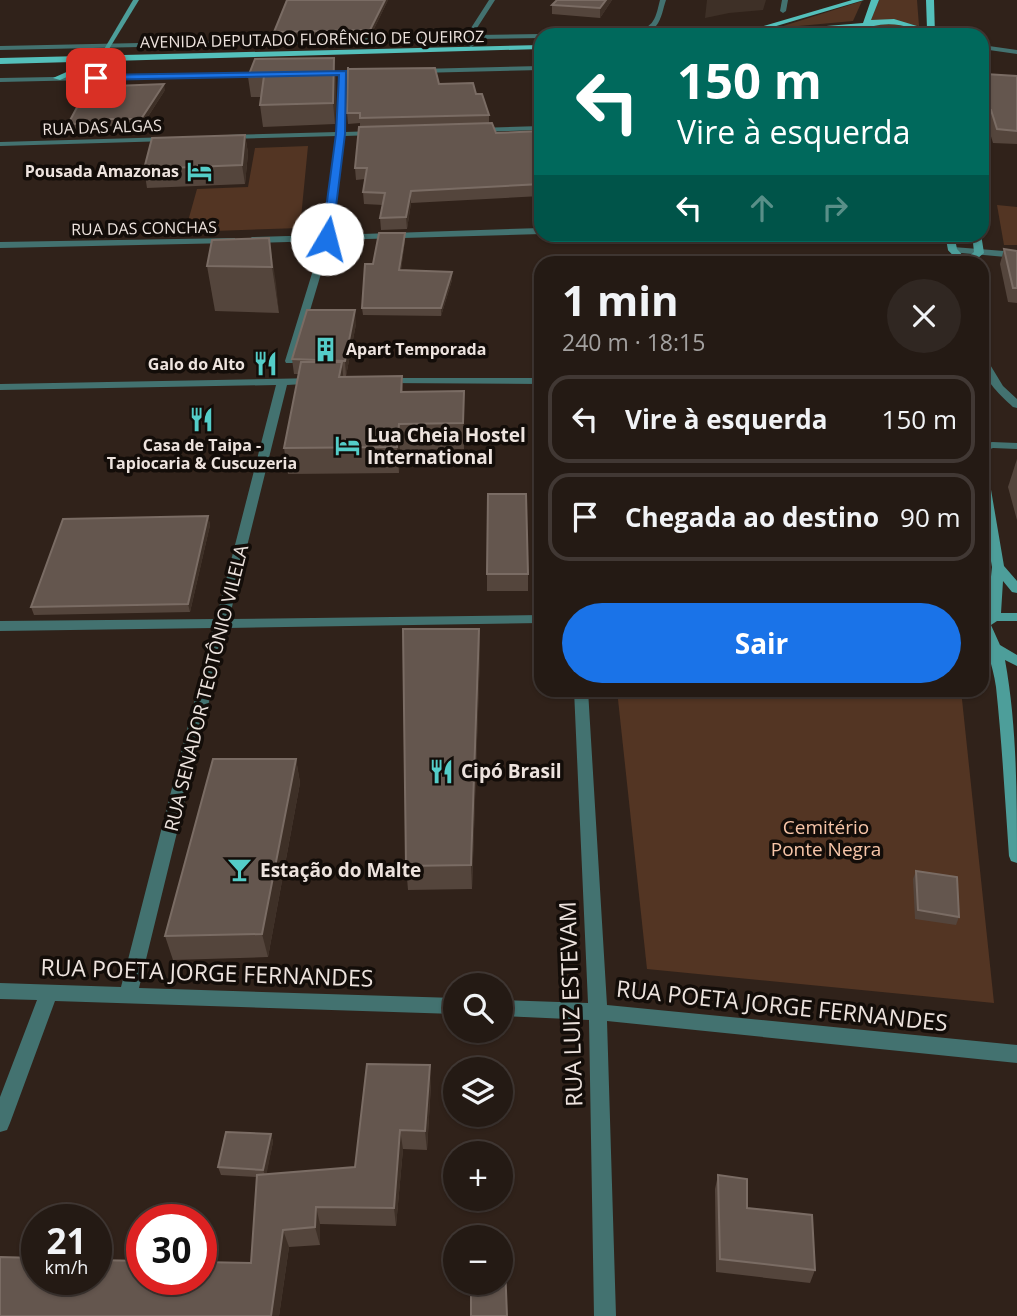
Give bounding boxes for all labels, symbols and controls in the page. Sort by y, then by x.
street label: AVENIDA DEPUTADO FLORÊNCIO DE QUEIROZ [140,25,484,53]
text: 150 m [677,47,822,113]
pin [66,48,126,108]
icon: left [562,56,653,147]
icon: arrive [77,59,115,97]
text: Vire à esquerda [677,110,910,153]
street label: RUA DAS ALGAS [42,114,162,140]
hotel icon: Pousada Amazonas [185,157,213,185]
place label: Pousada Amazonas [25,160,179,182]
icon: left [670,189,708,227]
icon: ahead [743,189,781,227]
icon: right [816,189,854,227]
position arrow [290,202,364,276]
street label: RUA DAS CONCHAS [71,216,217,240]
text: 1 min [562,271,679,328]
button: close [887,279,961,353]
text: 240 m · 18:15 [562,326,705,358]
building icon: Apart Temporada [312,335,340,363]
place label: Apart Temporada [346,338,486,360]
restaurant icon: Galo do Alto [251,350,279,378]
place label: Galo do Alto [148,353,245,375]
icon: left [566,400,604,438]
text: Vire à esquerda [625,401,827,437]
text: 150 m [882,401,957,437]
restaurant icon: Casa de Taipa - Tapiocaria & Cuscuzeria [188,405,216,433]
place label: Lua Cheia Hostel International [367,422,526,470]
hotel icon: Lua Cheia Hostel International [333,432,361,460]
place label: Casa de Taipa - Tapiocaria & Cuscuzeria [107,434,297,474]
icon: arrive [566,498,604,536]
text: Chegada ao destino [625,499,879,535]
text: 90 m [900,499,961,535]
street label: RUA SENADOR TEOTÔNIO VILELA [158,542,254,834]
button: Sair [562,603,961,683]
restaurant icon: Cipó Brasil [427,757,455,785]
place label: Cipó Brasil [461,758,562,784]
park label: Cemitério Ponte Negra [771,814,881,862]
bar icon: Estação do Malte [226,856,254,884]
place label: Estação do Malte [260,857,421,883]
street label: RUA LUIZ ESTEVAM [550,901,590,1107]
street label: RUA POETA JORGE FERNANDES [40,950,374,994]
street label: RUA POETA JORGE FERNANDES [615,972,949,1038]
map controls [443,973,513,1295]
button: search [443,973,513,1043]
button: layers [443,1057,513,1127]
button: + [443,1141,513,1211]
speed limit sign: 30 [126,1204,217,1295]
text: 21 [46,1217,87,1264]
button: − [443,1225,513,1295]
text: km/h [45,1255,88,1279]

